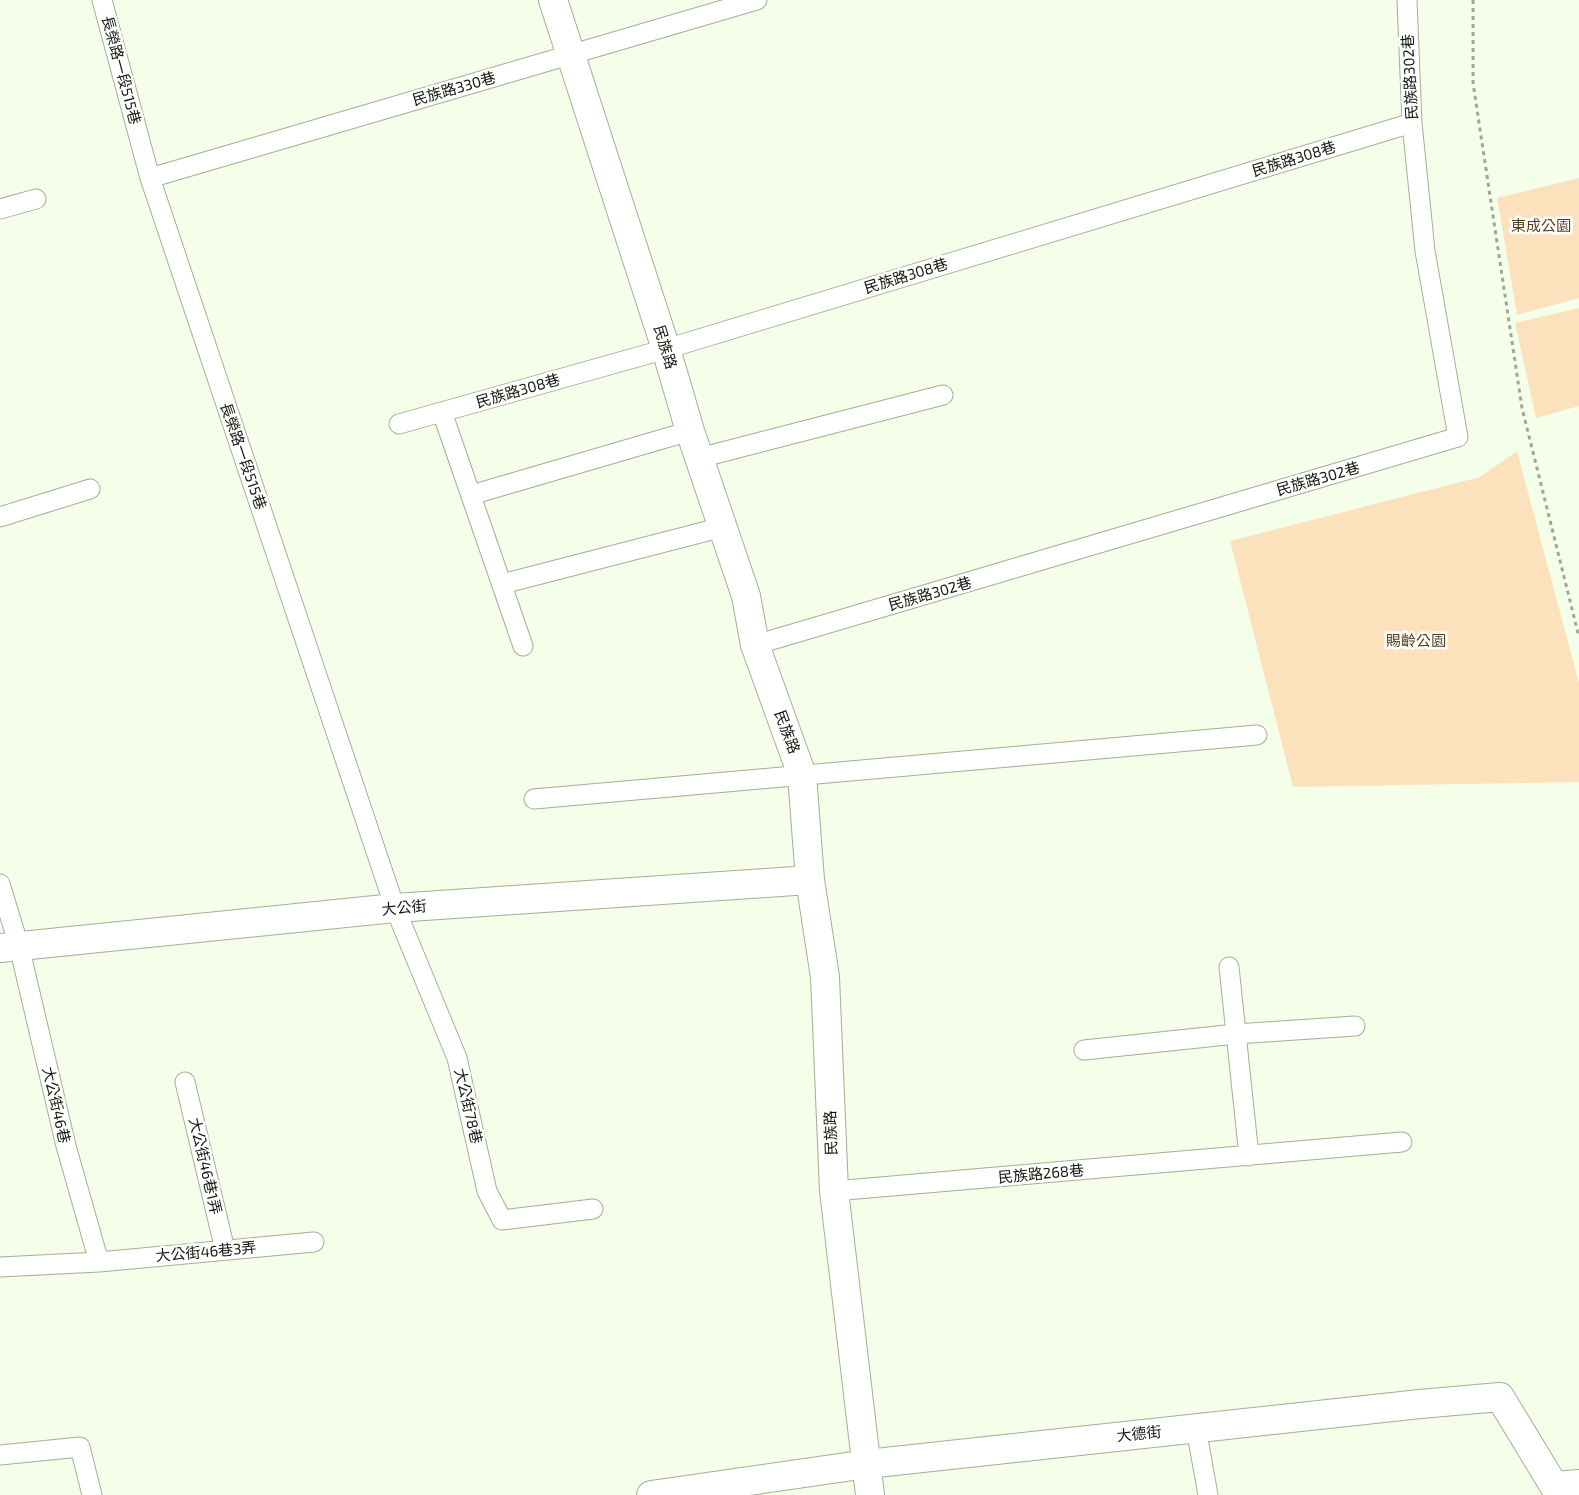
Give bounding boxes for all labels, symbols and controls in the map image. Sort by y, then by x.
street label: 長榮路一段515巷 [98,14,144,126]
street label: 民族路302巷 [1399,34,1421,120]
street label: 民族路330巷 [410,69,498,109]
street label: 民族路308巷 [1250,138,1338,180]
park label: 東成公園 [1511,217,1571,235]
street label: 民族路308巷 [862,255,950,297]
street label: 民族路 [650,323,680,371]
street label: 民族路308巷 [474,370,562,412]
street label: 長榮路一段515巷 [216,400,270,512]
street label: 民族路302巷 [1274,459,1362,499]
street label: 民族路302巷 [886,574,974,614]
park label: 賜齡公園 [1386,632,1446,650]
street label: 民族路 [771,708,803,756]
street label: 大公街 [381,897,427,919]
street label: 大公街46巷 [38,1065,74,1145]
street label: 大公街78巷 [451,1067,485,1145]
street label: 民族路 [821,1110,841,1156]
street label: 大公街46巷1弄 [185,1116,225,1216]
street label: 民族路268巷 [997,1161,1085,1187]
street label: 大公街46巷3弄 [155,1239,257,1265]
street label: 大德街 [1116,1423,1162,1445]

